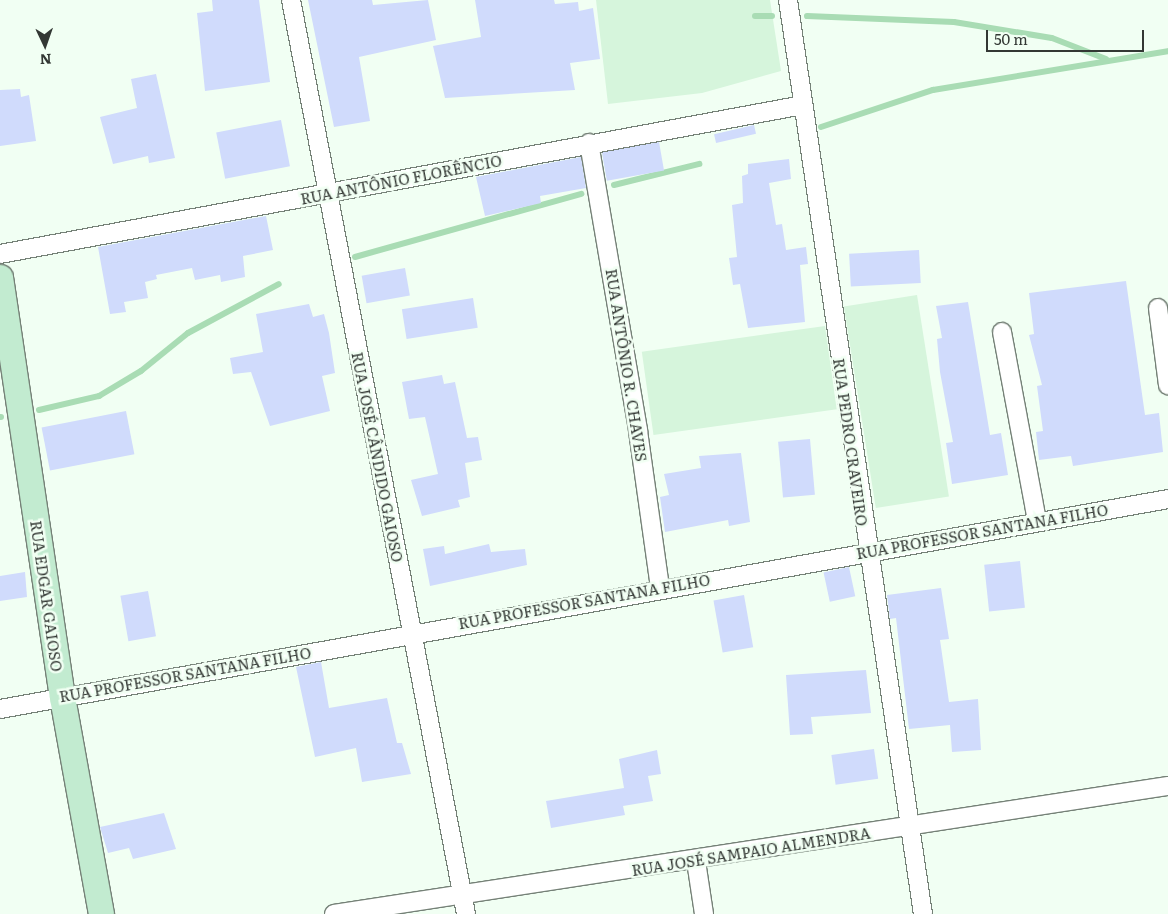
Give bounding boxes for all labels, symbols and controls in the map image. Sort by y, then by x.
north arrow [20,20,70,70]
scale bar [988,20,1146,52]
text: 50 m [994,27,1028,50]
text: N [39,50,52,70]
street label: RUA ANTÔNIO FLORÊNCIO [299,151,503,207]
street label: RUA ANTÔNIO R. CHAVES [603,267,651,463]
street label: RUA JOSÉ CÂNDIDO GAIOSO [349,350,407,564]
street label: RUA PEDRO CRAVEIRO [830,357,872,527]
street label: RUA PROFESSOR SANTANA FILHO [855,500,1109,562]
street label: RUA EDGAR GAIOSO [27,519,67,673]
street label: RUA PROFESSOR SANTANA FILHO [457,570,711,632]
street label: RUA PROFESSOR SANTANA FILHO [58,643,312,705]
street label: RUA JOSÉ SAMPAIO ALMENDRA [630,823,872,879]

